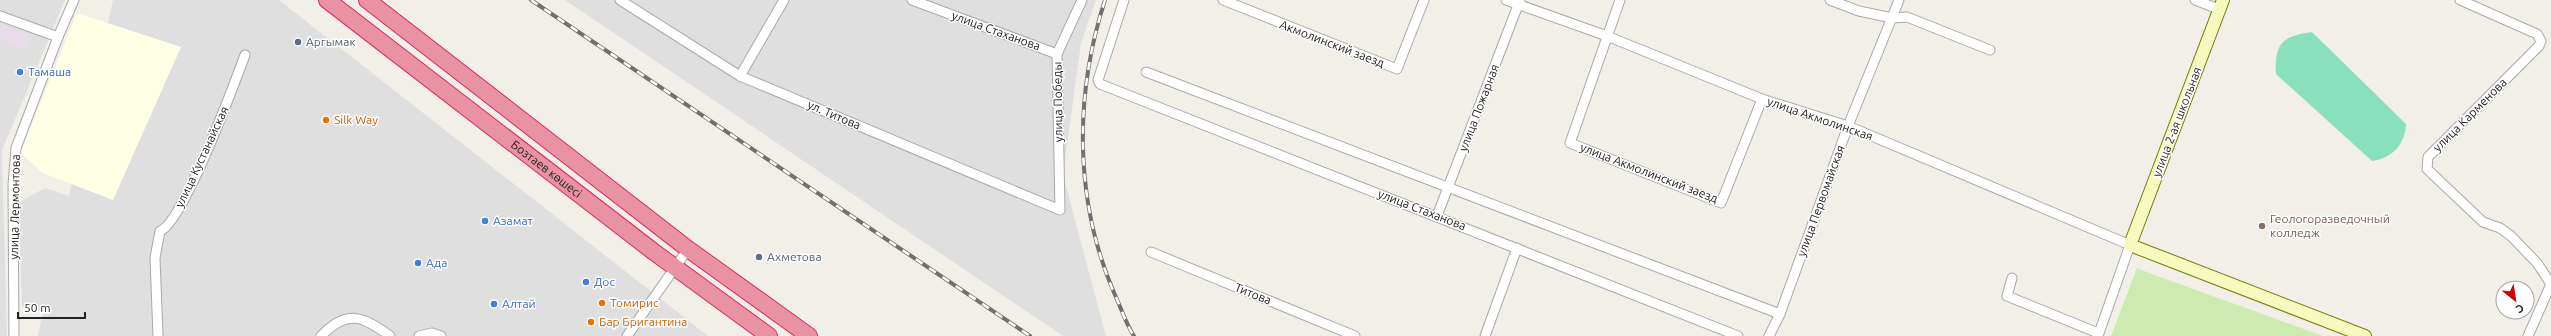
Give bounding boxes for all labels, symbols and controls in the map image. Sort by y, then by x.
street label: улица Стаханова [950,8,1042,53]
street label: Акмолинский заезд [1278,18,1386,69]
place label: Аргымак [306,35,356,48]
marker: Аргымак [293,37,303,47]
street label: улица Победы [1050,62,1065,142]
street label: улица Пожарная [1456,62,1501,153]
place label: Тамаша [28,65,71,78]
street label: улица 2-ая школьная [2150,65,2204,179]
marker: Тамаша [15,67,25,77]
street label: улица Карменова [2430,75,2509,154]
street label: улица Акмолинская [1766,94,1875,143]
street label: ул. Титова [806,98,863,132]
street label: улица Кустанайская [172,104,231,209]
place label: Silk Way [334,113,378,126]
marker: Silk Way [321,115,331,125]
street label: Бозтаев көшесі [509,137,585,200]
street label: улица Акмолинский заезд [1578,140,1720,205]
street label: улица Первомайская [1794,143,1847,258]
street label: улица Лермонтова [7,154,22,260]
street label: улица Стаханова [1376,187,1468,232]
place label: Геологоразведочный колледж [2270,212,2390,239]
place label: Азамат [493,214,534,227]
marker: Азамат [480,216,490,226]
marker: Геологоразведочный колледж [2257,221,2267,231]
place label: Ахметова [767,250,822,263]
marker: Ахметова [754,252,764,262]
place label: Ада [426,256,447,269]
marker: Ада [413,258,423,268]
place label: Дос [594,275,615,288]
marker: Дос [581,277,591,287]
street label: Титова [1233,280,1273,307]
north arrow [2495,280,2535,320]
scale bar [18,294,85,320]
place label: Томирис [610,296,659,309]
place label: Алтай [502,297,536,310]
marker: Томирис [597,298,607,308]
marker: Алтай [489,299,499,309]
text: 50 m [24,301,51,314]
text: С [2514,302,2526,316]
place label: Бар Бригантина [599,315,687,328]
marker: Бар Бригантина [586,317,596,327]

